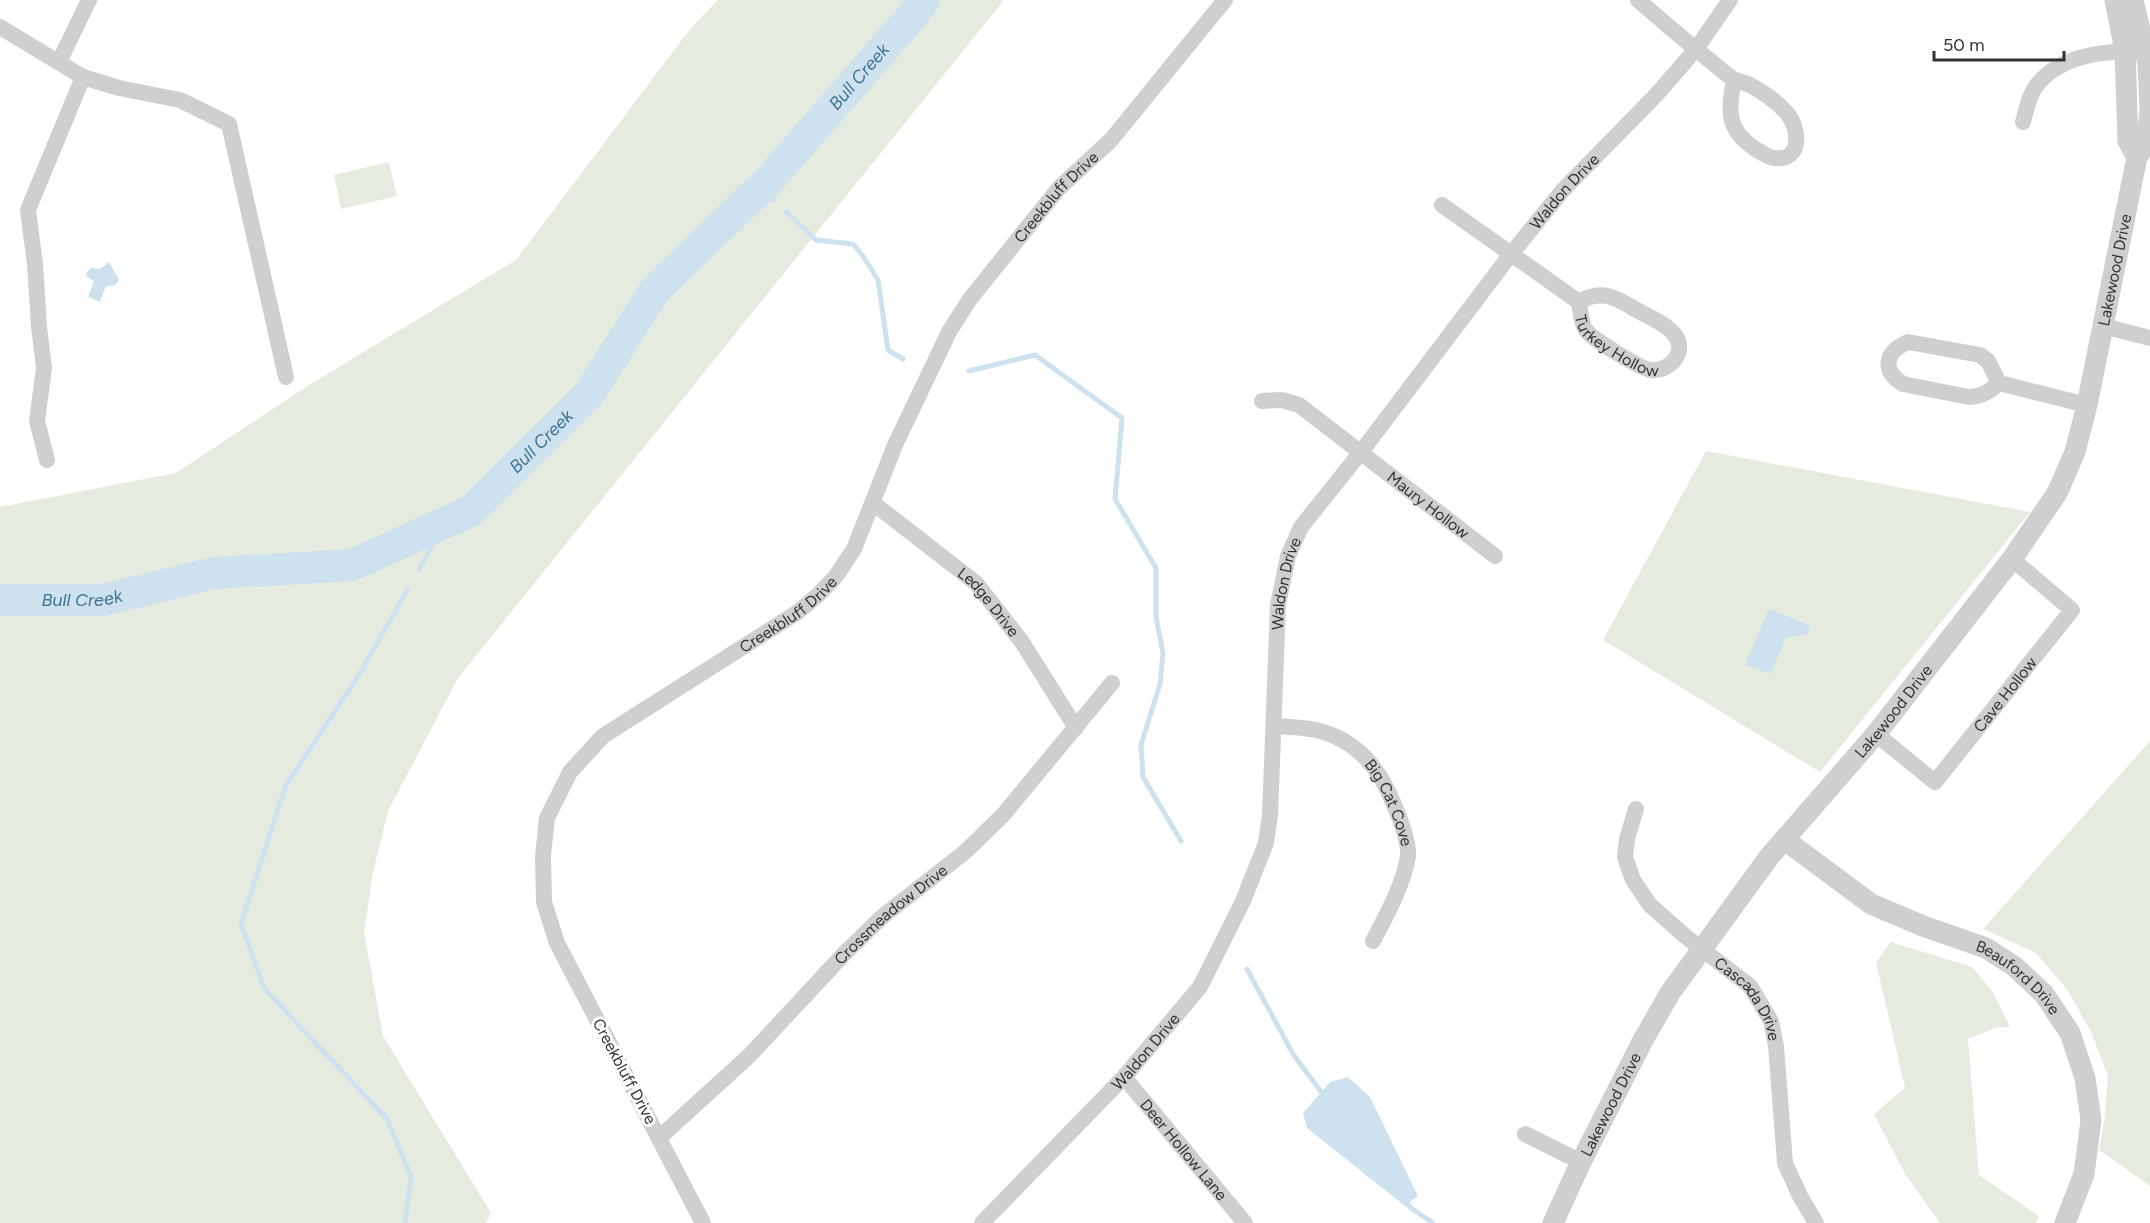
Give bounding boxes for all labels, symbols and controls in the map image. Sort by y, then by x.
scale bar [1934,24,2064,62]
text: 50 m [1943,34,1985,56]
water label: Bull Creek [824,38,895,114]
street label: Creekbluff Drive [1010,147,1103,247]
street label: Waldon Drive [1526,150,1603,233]
street label: Lakewood Drive [2094,212,2135,328]
street label: Turkey Hollow [1571,313,1659,380]
water label: Bull Creek [505,404,579,478]
street label: Maury Hollow [1383,467,1473,543]
street label: Waldon Drive [1268,534,1305,630]
street label: Ledge Drive [954,563,1023,641]
street label: Creekbluff Drive [736,572,841,657]
water label: Bull Creek [41,584,126,611]
street label: Cave Hollow [1970,653,2041,736]
street label: Lakewood Drive [1851,661,1937,762]
street label: Big Cat Cove [1361,755,1416,848]
street label: Crossmeadow Drive [830,860,951,969]
street label: Beauford Drive [1974,936,2064,1019]
street label: Cascada Drive [1711,953,1784,1043]
street label: Waldon Drive [1108,1009,1184,1094]
street label: Creekbluff Drive [589,1015,660,1127]
street label: Lakewood Drive [1577,1049,1645,1159]
street label: Deer Hollow Lane [1136,1095,1231,1204]

